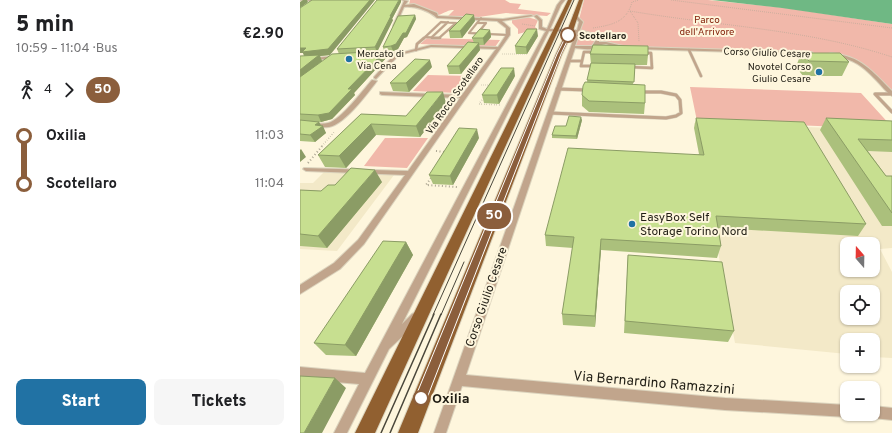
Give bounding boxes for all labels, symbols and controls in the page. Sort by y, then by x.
text: 5 min [16,12,74,39]
park label: Parco dell'Arrivore [679,14,735,39]
text: €2.90 [243,25,284,44]
marker: Scotellaro [560,27,576,43]
place label: Scotellaro [579,30,627,43]
text: 10:59 – 11:04 · Bus [16,41,118,57]
street label: Corso Giulio Cesare [723,45,811,62]
place label: Mercato di Via Cena [357,48,404,73]
marker: Mercato di Via Cena [344,54,354,64]
street label: Via Rocco Scotellaro [423,54,487,137]
place label: Novotel Corso Giulio Cesare [748,61,811,86]
marker: Novotel Corso Giulio Cesare [814,67,824,77]
icon: walk [16,79,38,101]
icon: forward [58,79,80,101]
text: 50 [94,81,112,98]
text: 4 [44,82,52,98]
text: Oxilia [46,127,86,146]
text: 11:03 [255,128,284,144]
text: Scotellaro [46,175,117,194]
text: 11:04 [255,176,284,192]
line badge: 50 [476,203,512,229]
text: 50 [485,207,503,224]
place label: EasyBox Self Storage Torino Nord [640,210,747,240]
marker: EasyBox Self Storage Torino Nord [627,219,637,229]
north arrow [840,237,880,277]
map controls [840,237,880,421]
street label: Corso Giulio Cesare [462,245,512,349]
button: locate [840,285,880,325]
button: + [840,333,880,373]
street label: Via Bernardino Ramazzini [572,368,735,399]
button: Start [16,379,146,425]
button: Tickets [154,379,284,425]
button: − [840,381,880,421]
marker: Oxilia [413,390,429,406]
place label: Oxilia [432,391,470,408]

